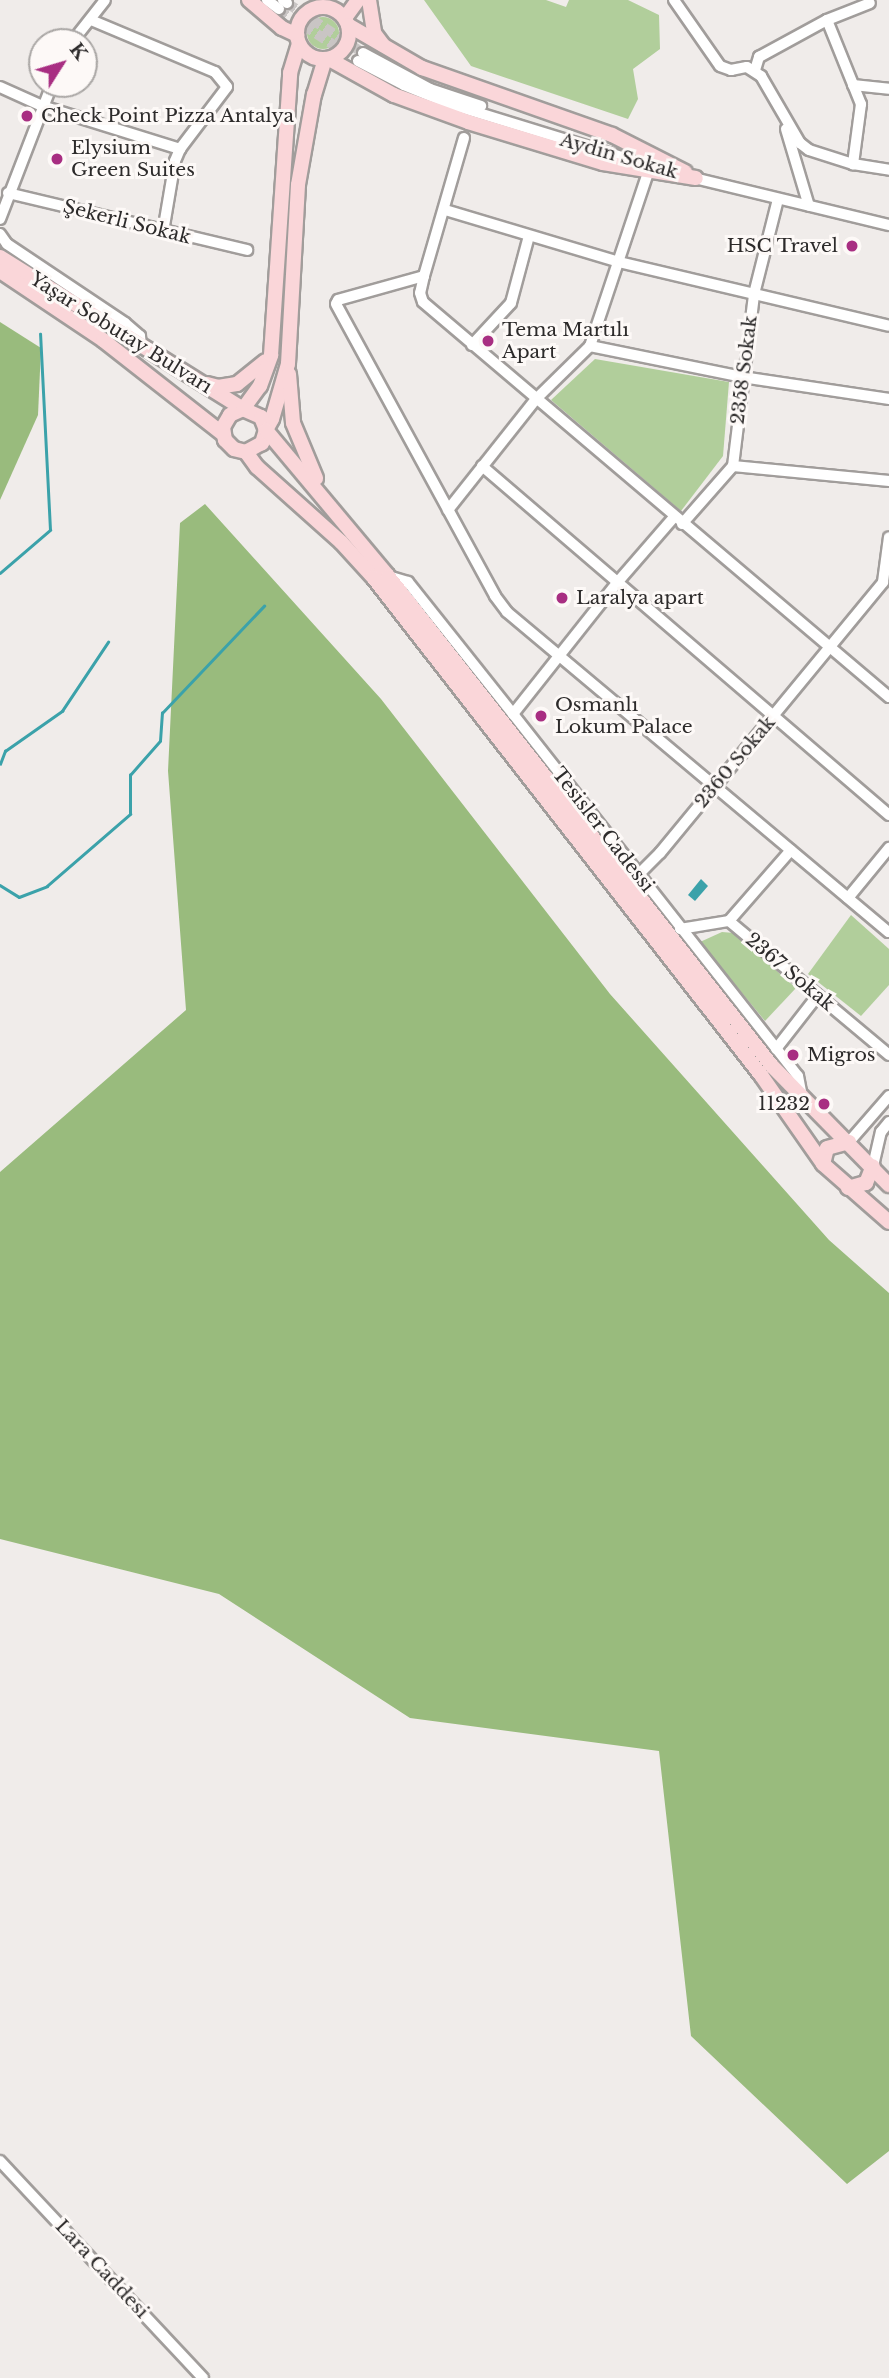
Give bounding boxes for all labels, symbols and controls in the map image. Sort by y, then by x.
north arrow [28,28,98,98]
text: K [65,38,92,64]
place label: Check Point Pizza Antalya [41,105,295,127]
marker: Check Point Pizza Antalya [19,108,35,124]
street label: Aydin Sokak [557,128,681,184]
place label: Elysium Green Suites [71,137,195,181]
marker: Elysium Green Suites [49,151,65,167]
street label: Şekerli Sokak [61,195,193,249]
place label: HSC Travel [726,235,838,257]
marker: HSC Travel [844,238,860,254]
street label: Yaşar Sobutay Bulvarı [25,267,217,399]
street label: 2358 Sokak [726,314,762,426]
place label: Tema Martılı Apart [502,319,629,363]
marker: Tema Martılı Apart [480,333,496,349]
place label: Laralya apart [576,587,704,609]
marker: Laralya apart [554,590,570,606]
place label: Osmanlı Lokum Palace [555,694,693,738]
marker: Osmanlı Lokum Palace [533,708,549,724]
street label: 2360 Sokak [690,711,780,813]
street label: Tesisler Cadessi [547,763,659,897]
street label: 2367 Sokak [741,928,839,1016]
place label: Migros [807,1044,875,1066]
marker: Migros [785,1047,801,1063]
place label: 11232 [758,1093,810,1115]
marker: 11232 [816,1096,832,1112]
street label: Lara Caddesi [50,2215,154,2323]

